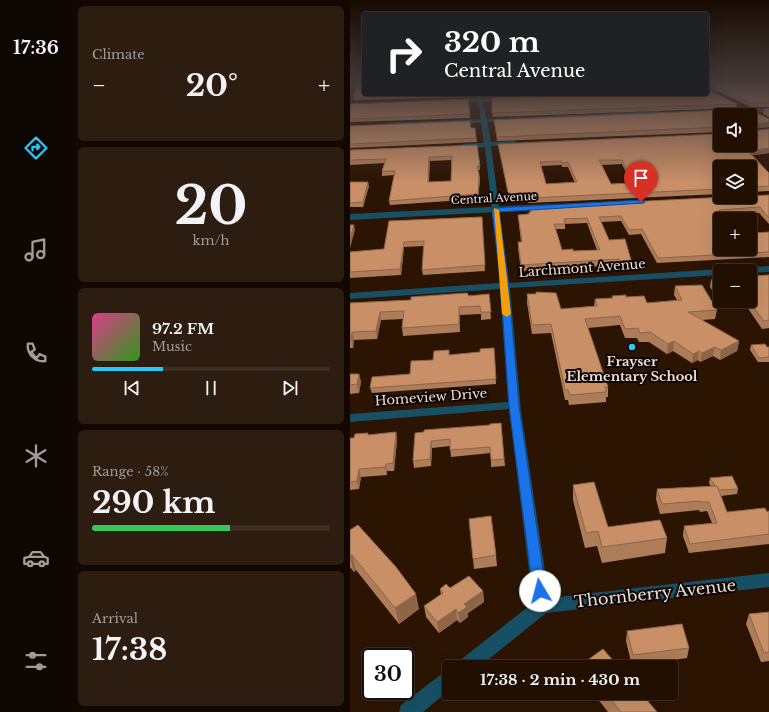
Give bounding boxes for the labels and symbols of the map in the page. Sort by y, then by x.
pin [624,161,658,202]
street label: Central Avenue [450,189,538,207]
street label: Larchmont Avenue [518,255,646,281]
marker: Frayser Elementary School [627,342,637,352]
place label: Frayser Elementary School [567,353,698,385]
street label: Homeview Drive [374,385,488,409]
position arrow [519,570,561,612]
street label: Thornberry Avenue [573,575,737,611]
speed limit sign: 30 [362,648,414,700]

